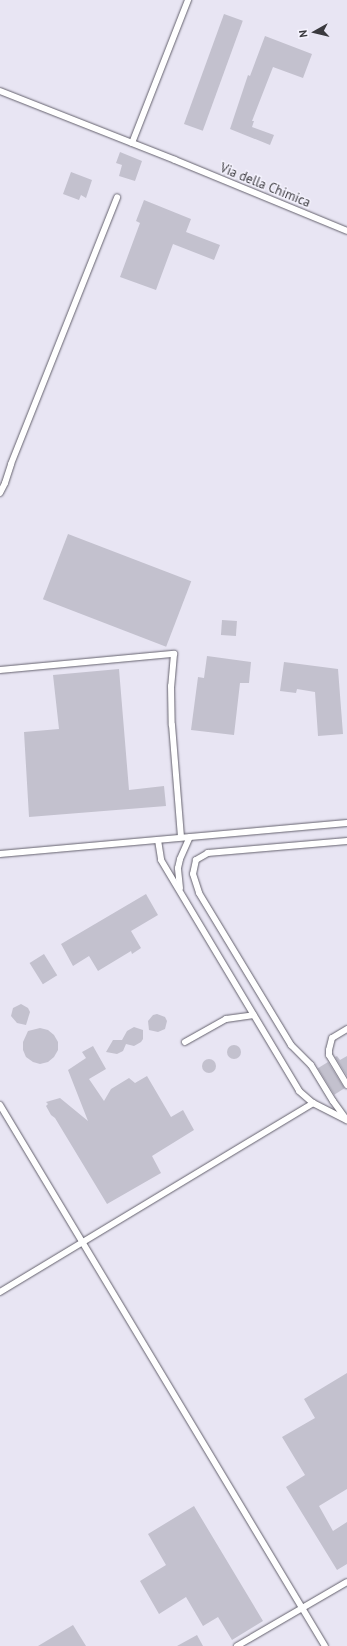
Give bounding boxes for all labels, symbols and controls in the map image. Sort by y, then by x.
north arrow [295,12,335,52]
text: N [296,29,311,38]
street label: Via della Chimica [217,161,313,211]

